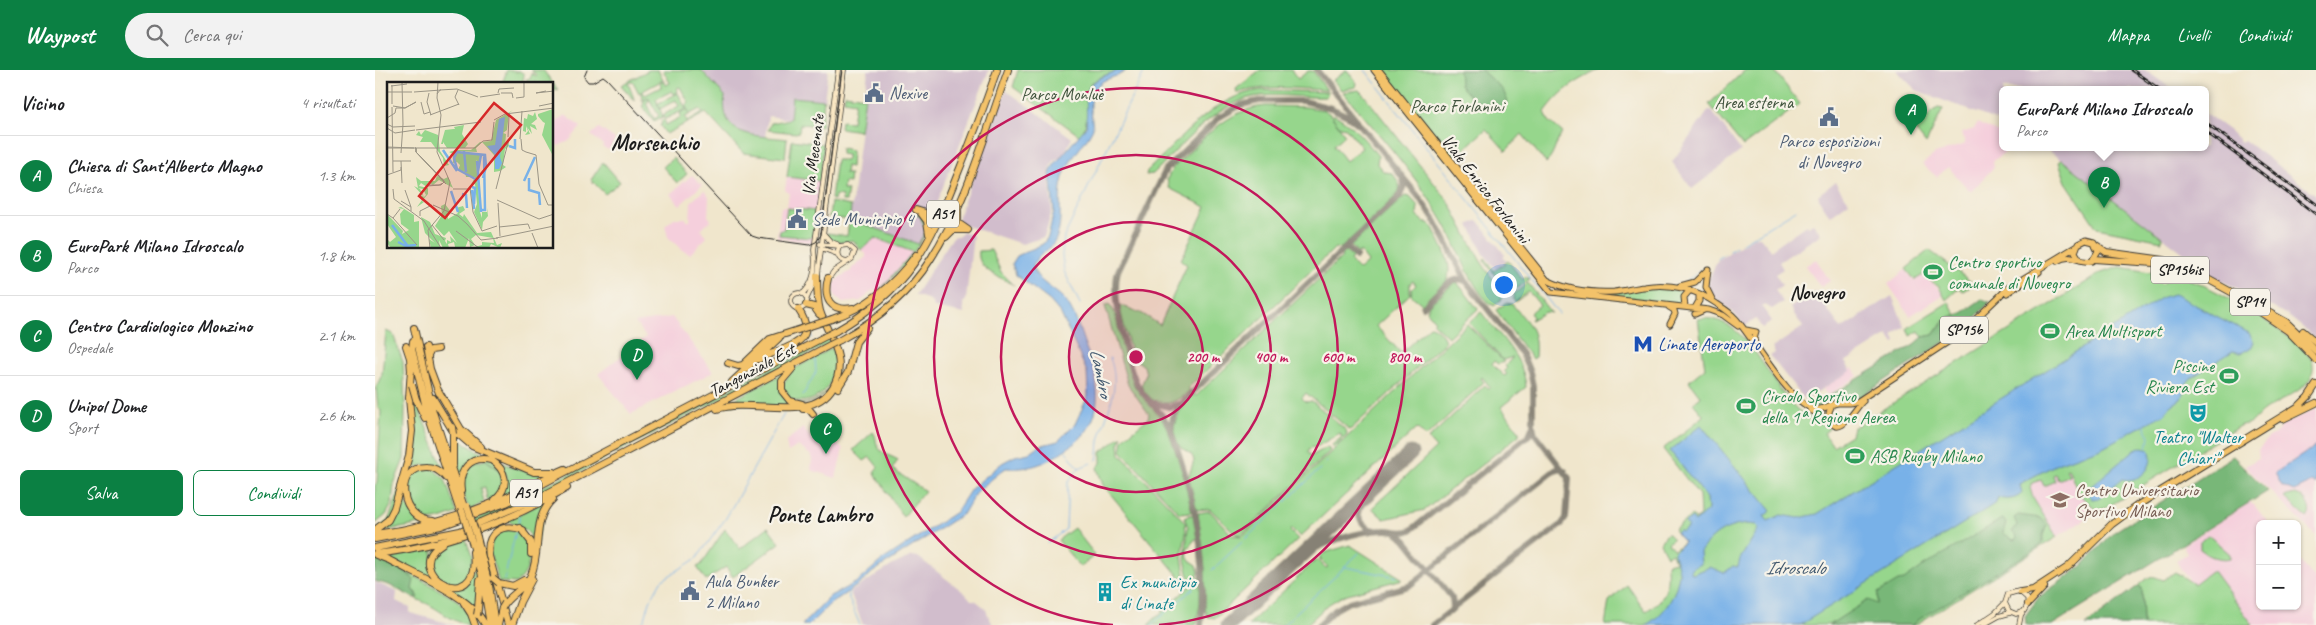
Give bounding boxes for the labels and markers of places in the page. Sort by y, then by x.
public building icon: Nexive [863,82,885,104]
place label: Nexive [889,82,928,104]
pin: A [1895,94,1927,135]
public building icon: Parco esposizioni di Novegro [1818,106,1840,128]
place label: Parco esposizioni di Novegro [1779,130,1882,173]
pin: B [2088,167,2120,208]
public building icon: Sede Municipio 4 [786,208,808,230]
place label: Sede Municipio 4 [812,208,916,230]
place label: Centro sportivo comunale di Novegro [1948,251,2072,294]
sports icon: Centro sportivo comunale di Novegro [1922,261,1944,283]
sports icon: Area Multisport [2039,320,2061,342]
place label: Area Multisport [2065,320,2164,342]
metro station icon: Linate Aeroporto [1632,333,1654,355]
place label: Linate Aeroporto [1658,333,1762,355]
pin: D [621,339,653,380]
centre of rings [1127,348,1145,366]
place label: Piscine Riviera Est [2145,355,2216,398]
sports icon: Piscine Riviera Est [2218,365,2240,387]
place label: Circolo Sportivo della 1ª Regione Aerea [1761,385,1896,428]
sports icon: Circolo Sportivo della 1ª Regione Aerea [1735,395,1757,417]
theatre icon: Teatro "Walter Chiari" [2187,402,2209,424]
pin: C [810,413,842,454]
place label: Teatro "Walter Chiari" [2153,426,2244,469]
sports icon: ASB Rugby Milano [1844,445,1866,467]
place label: ASB Rugby Milano [1870,445,1984,467]
place label: Centro Universitario Sportivo Milano [2075,479,2200,522]
school or university icon: Centro Universitario Sportivo Milano [2049,489,2071,511]
place label: Aula Bunker 2 Milano [705,570,781,613]
place label: Ex municipio di Linate [1120,571,1197,614]
public building icon: Aula Bunker 2 Milano [679,580,701,602]
building icon: Ex municipio di Linate [1094,581,1116,603]

